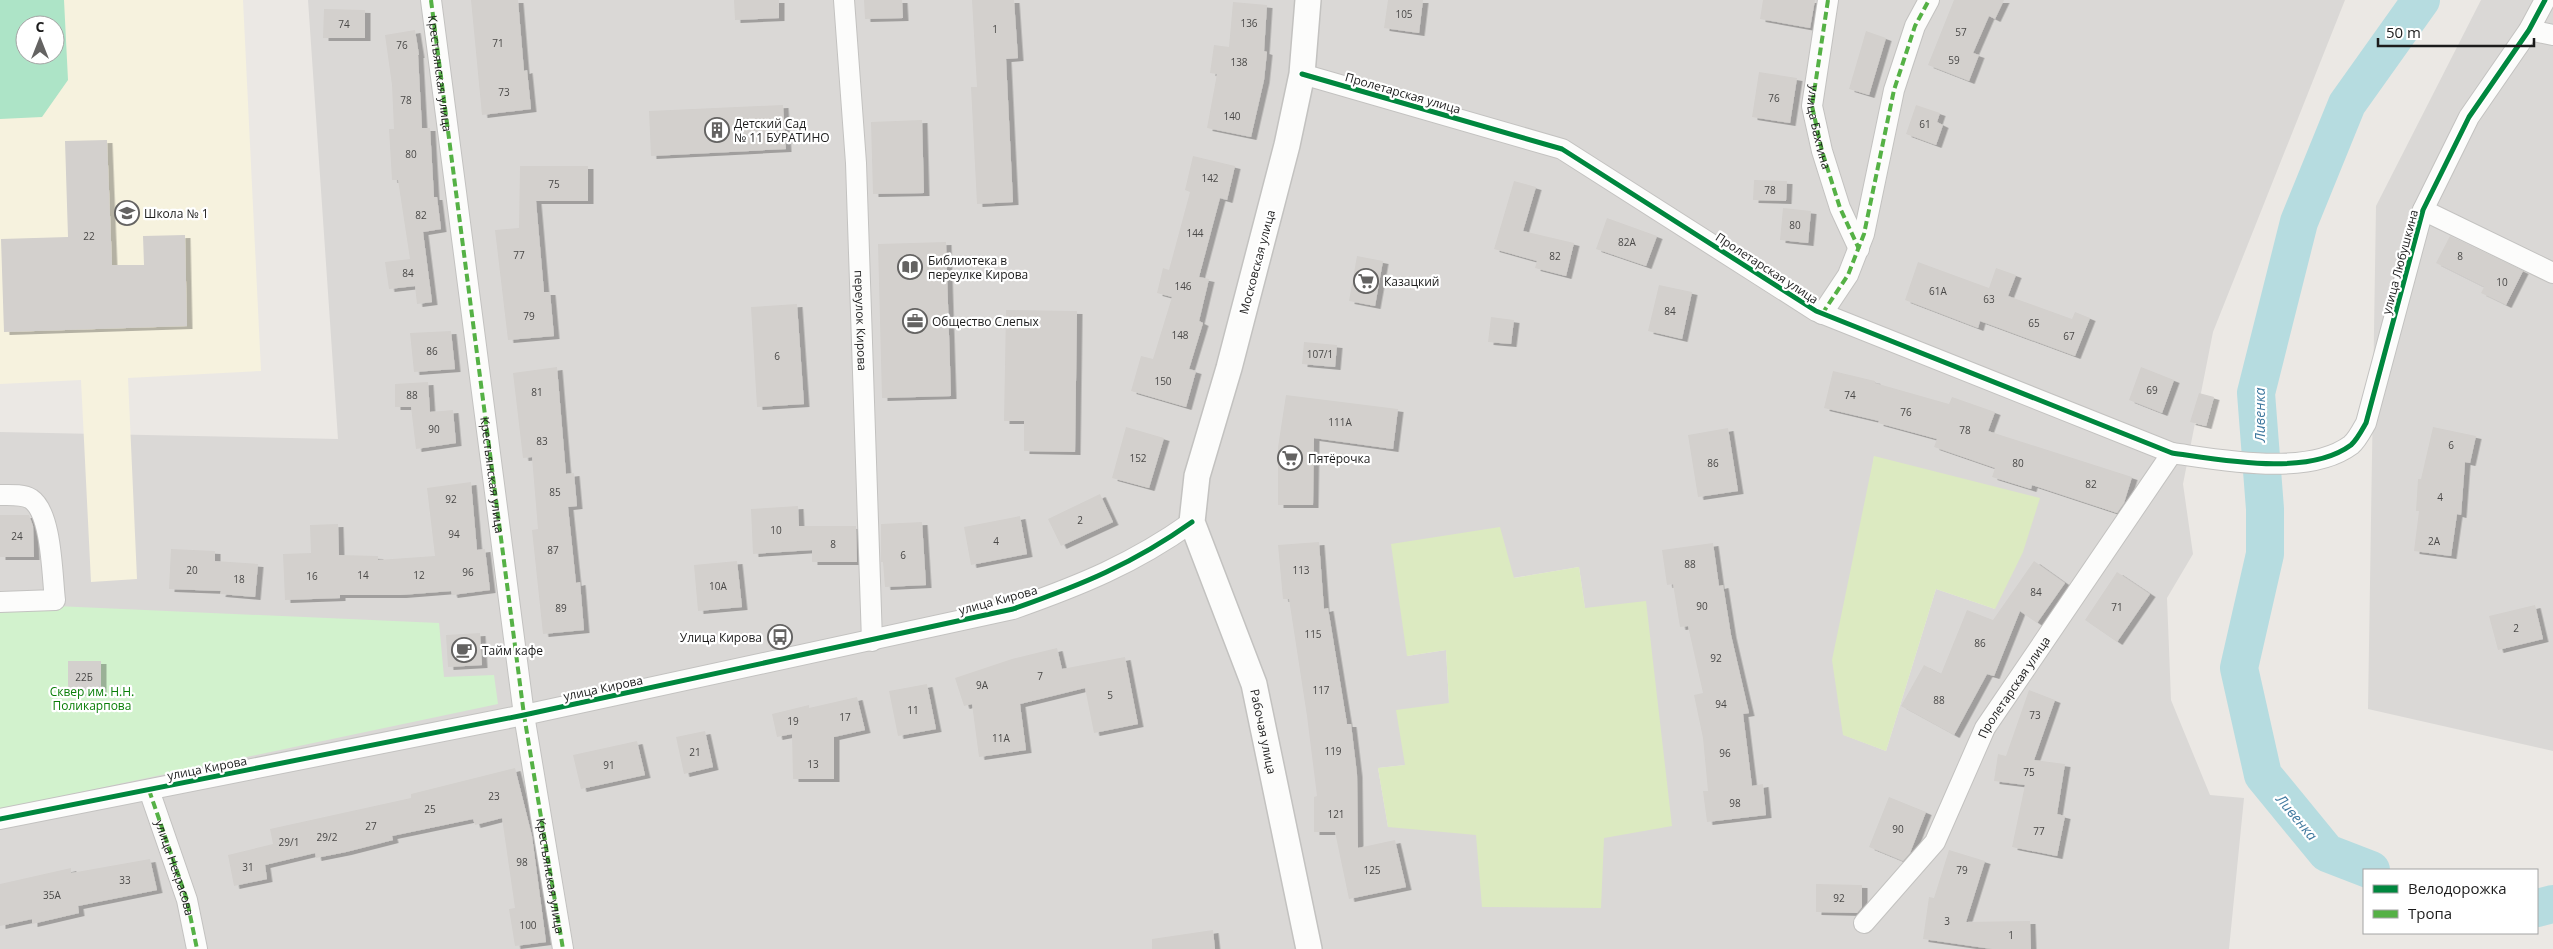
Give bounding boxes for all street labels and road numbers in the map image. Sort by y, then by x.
street label: Крестьянская улица [425,14,457,133]
street label: Пролетарская улица [1343,68,1463,118]
street label: улица Бахтина [1804,84,1836,171]
street label: Московская улица [1235,208,1279,316]
street label: улица Любушкина [2378,208,2422,316]
street label: Пролетарская улица [1712,228,1822,308]
street label: переулок Кирова [851,270,871,371]
street label: Крестьянская улица [477,416,509,534]
street label: улица Кирова [957,581,1039,619]
street label: Пролетарская улица [1973,633,2054,741]
street label: улица Кирова [562,671,644,705]
street label: Рабочая улица [1247,687,1281,776]
street label: улица Кирова [166,752,248,784]
street label: улица Некрасова [151,817,198,917]
street label: Крестьянская улица [533,817,569,935]

